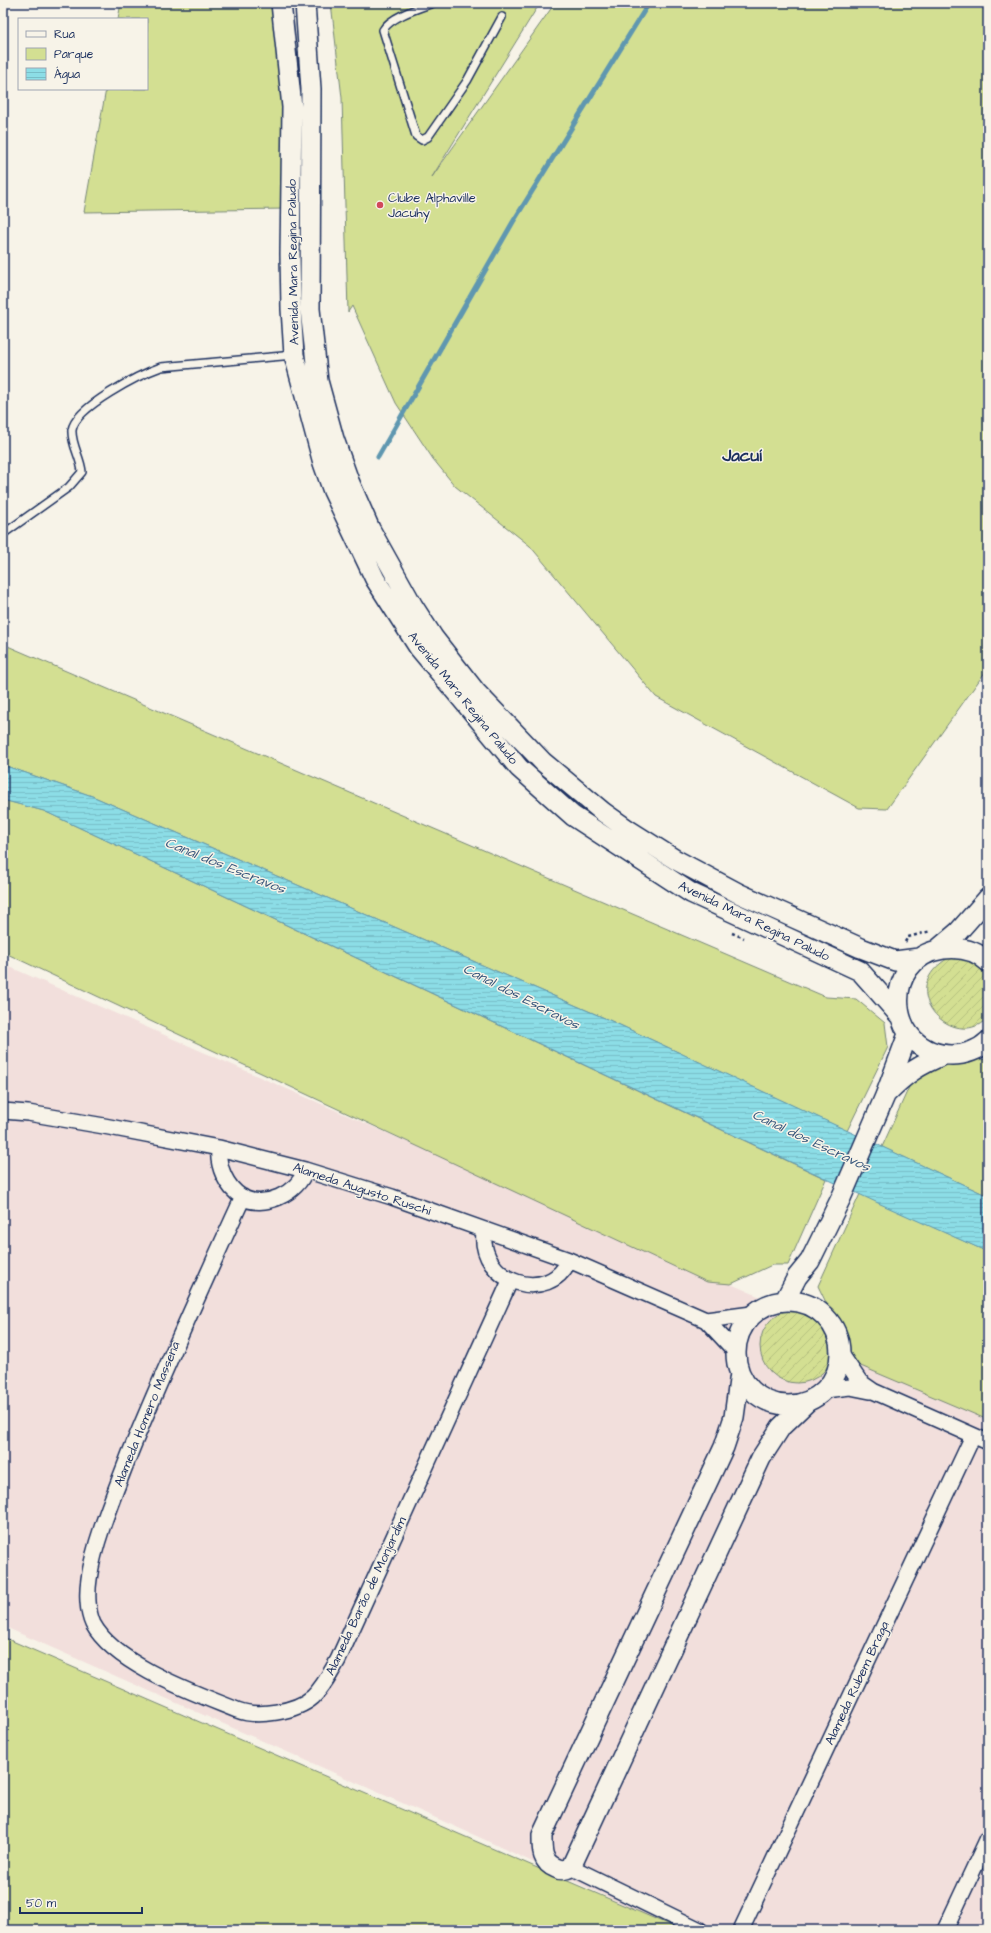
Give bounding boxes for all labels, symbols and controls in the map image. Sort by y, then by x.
legend [18,18,148,90]
text: Rua [54,26,75,43]
text: Parque [54,46,94,63]
text: Água [54,66,80,84]
street label: Avenida Mara Regina Paludo [283,178,304,345]
place label: Clube Alphaville Jacuhy [388,189,476,223]
marker: Clube Alphaville Jacuhy [375,200,385,210]
district label: Jacuí [721,444,762,468]
street label: Avenida Mara Regina Paludo [403,628,523,769]
water label: Canal dos Escravos [162,833,289,900]
street label: Avenida Mara Regina Paludo [675,876,833,967]
water label: Canal dos Escravos [460,959,583,1035]
water label: Canal dos Escravos [749,1105,874,1177]
street label: Alameda Augusto Ruschi [290,1158,433,1221]
street label: Alameda Homero Massena [110,1338,185,1489]
street label: Alameda Barão de Monjardim [321,1513,411,1678]
street label: Alameda Rubem Braga [820,1618,895,1748]
scale bar [20,1889,142,1915]
text: 50 m [26,1895,57,1912]

